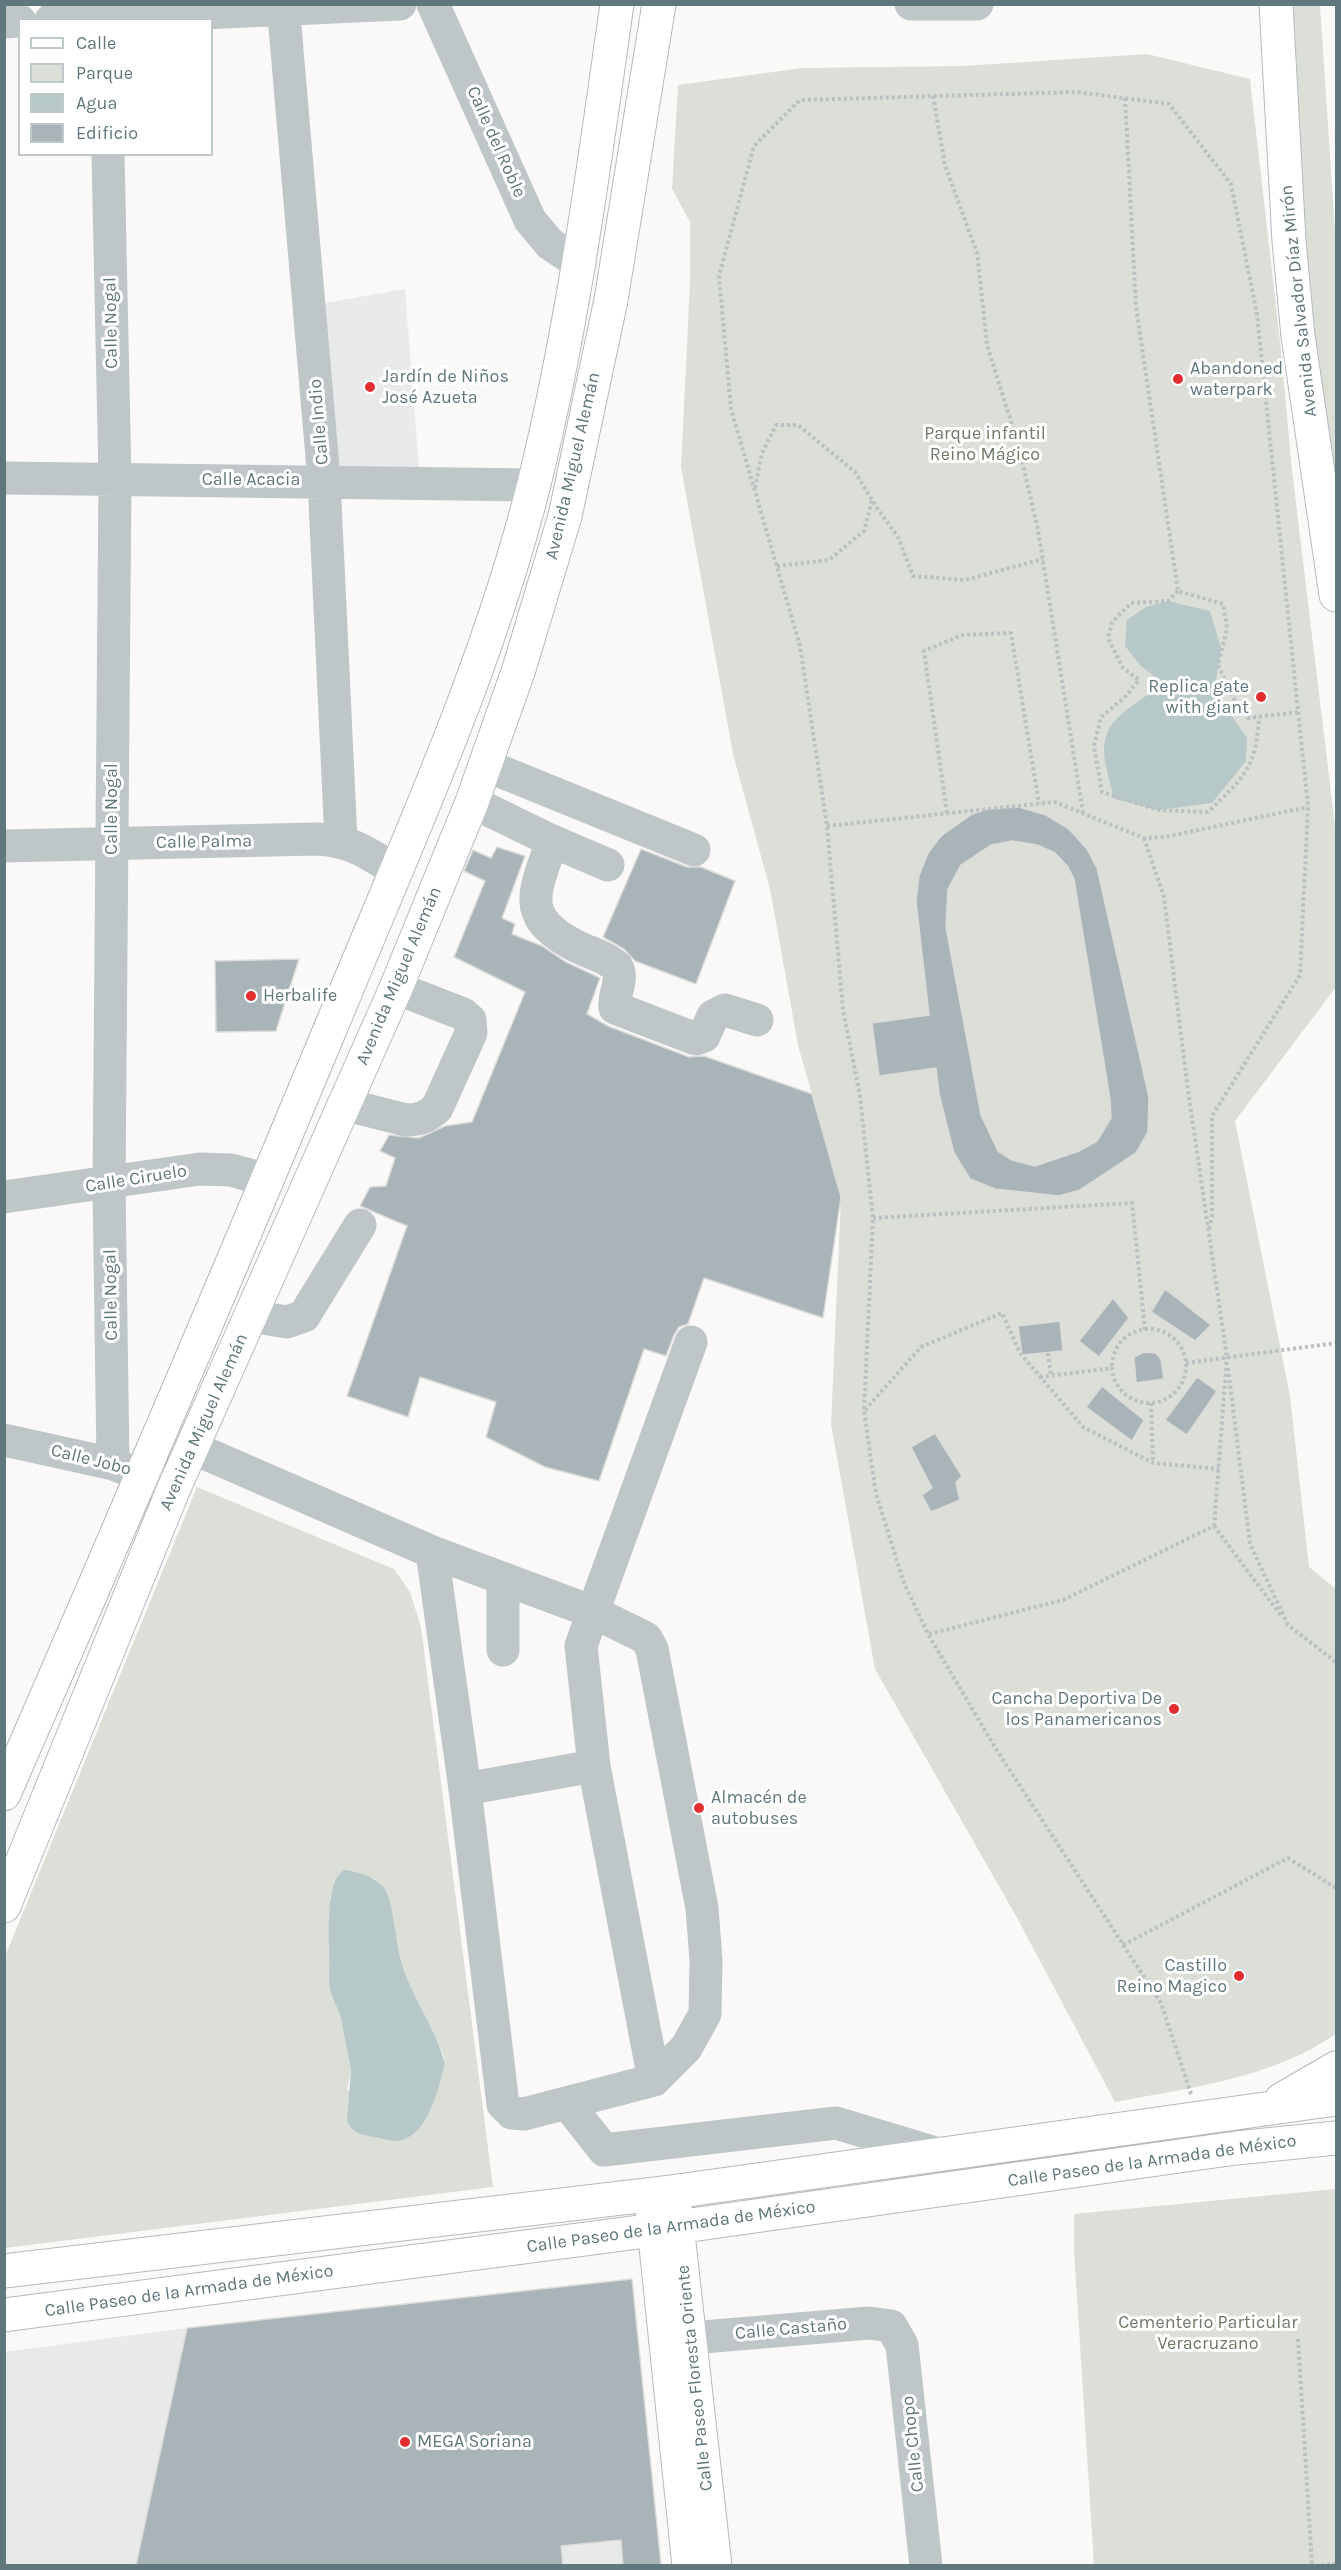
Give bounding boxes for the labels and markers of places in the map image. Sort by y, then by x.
place label: Abandoned waterpark [1190,358,1283,400]
place label: Jardín de Niños José Azueta [382,366,509,409]
marker: Abandoned waterpark [1171,372,1185,386]
marker: Jardín de Niños José Azueta [363,380,377,394]
place label: Replica gate with giant [1148,676,1249,718]
marker: Replica gate with giant [1254,690,1268,704]
place label: Herbalife [263,985,337,1007]
marker: Herbalife [244,989,258,1003]
place label: Cancha Deportiva De los Panamericanos [991,1688,1162,1730]
marker: Cancha Deportiva De los Panamericanos [1167,1702,1181,1716]
place label: Almacén de autobuses [711,1787,807,1830]
marker: Almacén de autobuses [692,1801,706,1815]
place label: Castillo Reino Magico [1117,1955,1227,1998]
marker: Castillo Reino Magico [1232,1969,1246,1983]
place label: MEGA Soriana [417,2431,532,2453]
marker: MEGA Soriana [398,2435,412,2449]

